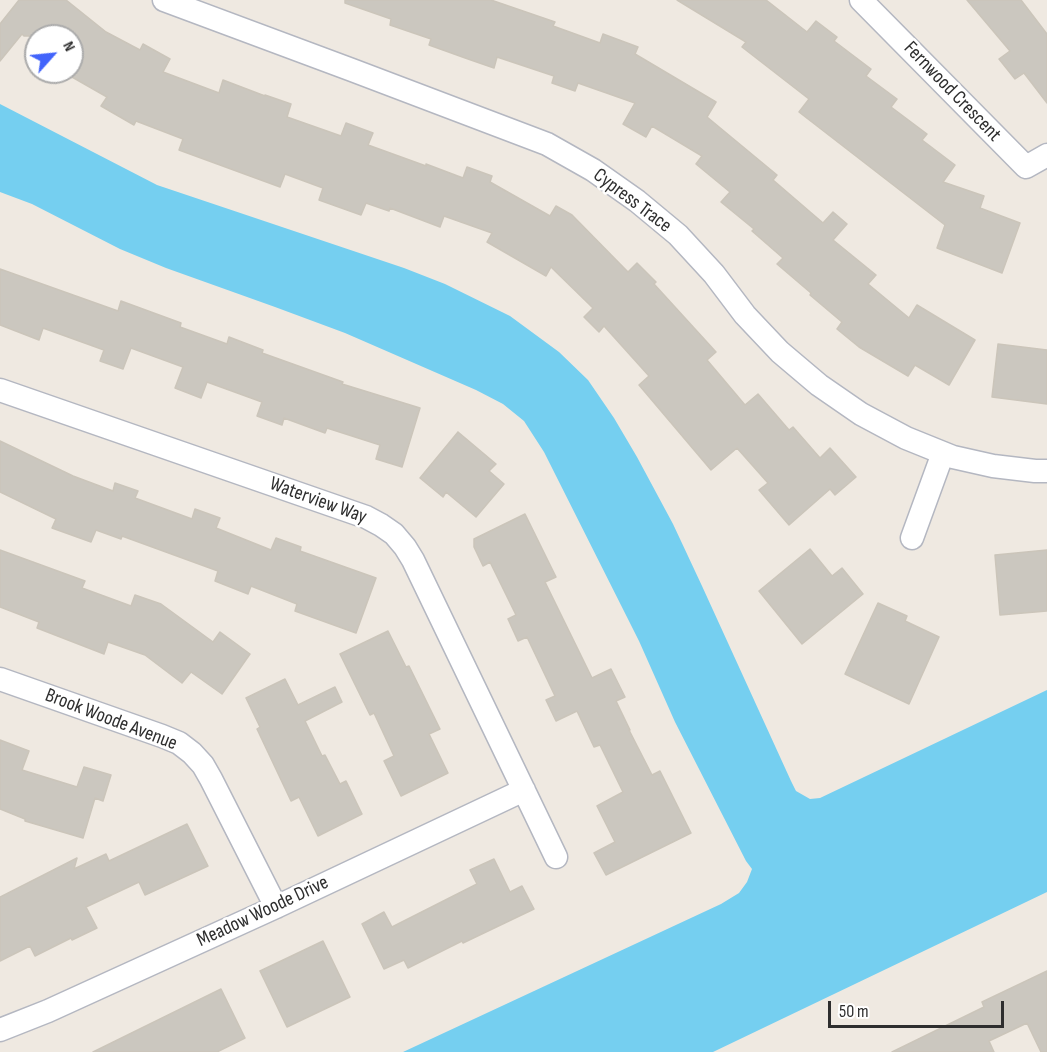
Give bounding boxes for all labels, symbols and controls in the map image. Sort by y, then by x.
north arrow [24,24,84,84]
street label: Fernwood Crescent [898,37,1006,147]
text: N [58,38,79,55]
street label: Cypress Trace [588,164,676,238]
street label: Waterview Way [266,472,370,530]
street label: Brook Woode Avenue [42,684,180,756]
street label: Meadow Woode Drive [193,871,333,953]
scale bar [831,989,1006,1027]
text: 50 m [839,1001,869,1022]

